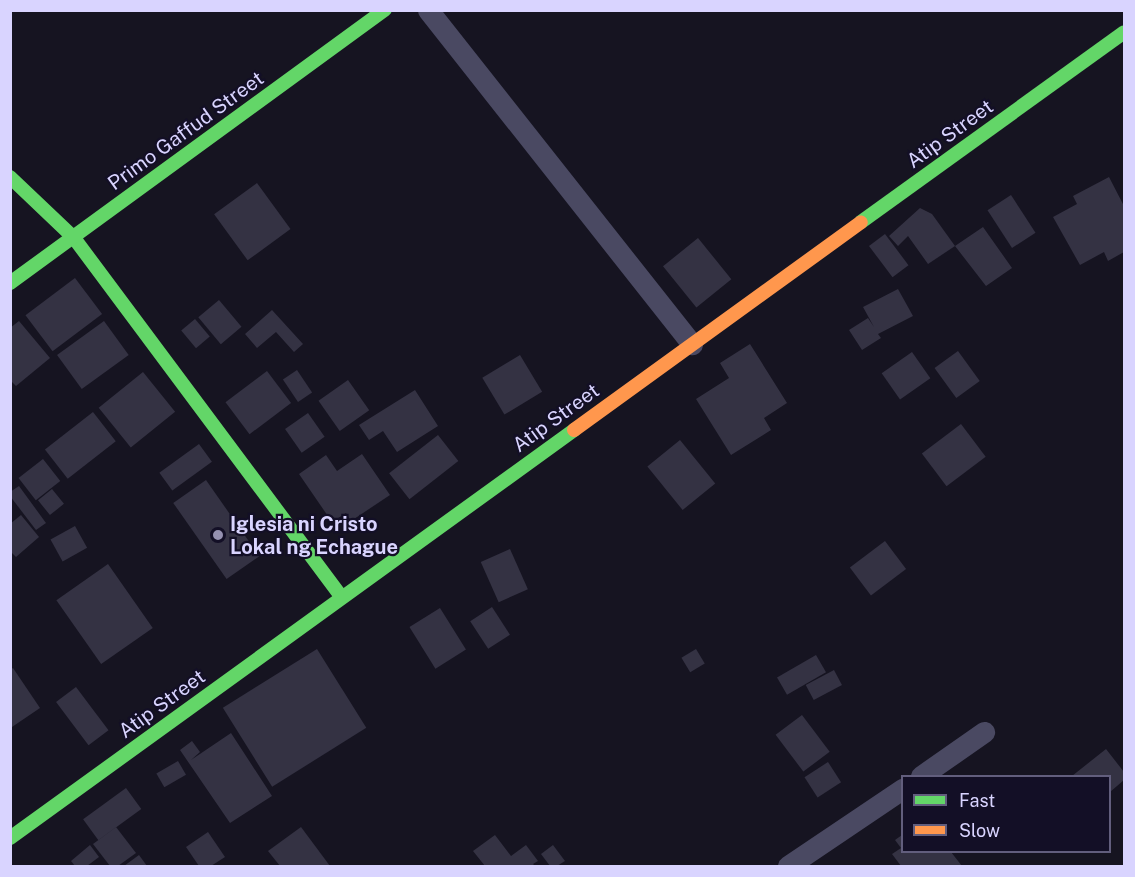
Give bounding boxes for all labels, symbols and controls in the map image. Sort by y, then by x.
street label: Primo Gaffud Street [103,66,269,196]
street label: Atip Street [902,95,998,173]
street label: Atip Street [508,379,604,457]
place label: Iglesia ni Cristo Lokal ng Echague [230,512,398,559]
marker: Iglesia ni Cristo Lokal ng Echague [211,528,225,542]
street label: Atip Street [114,665,210,743]
legend [901,775,1111,853]
text: Fast [959,790,995,811]
text: Slow [959,820,1000,841]

